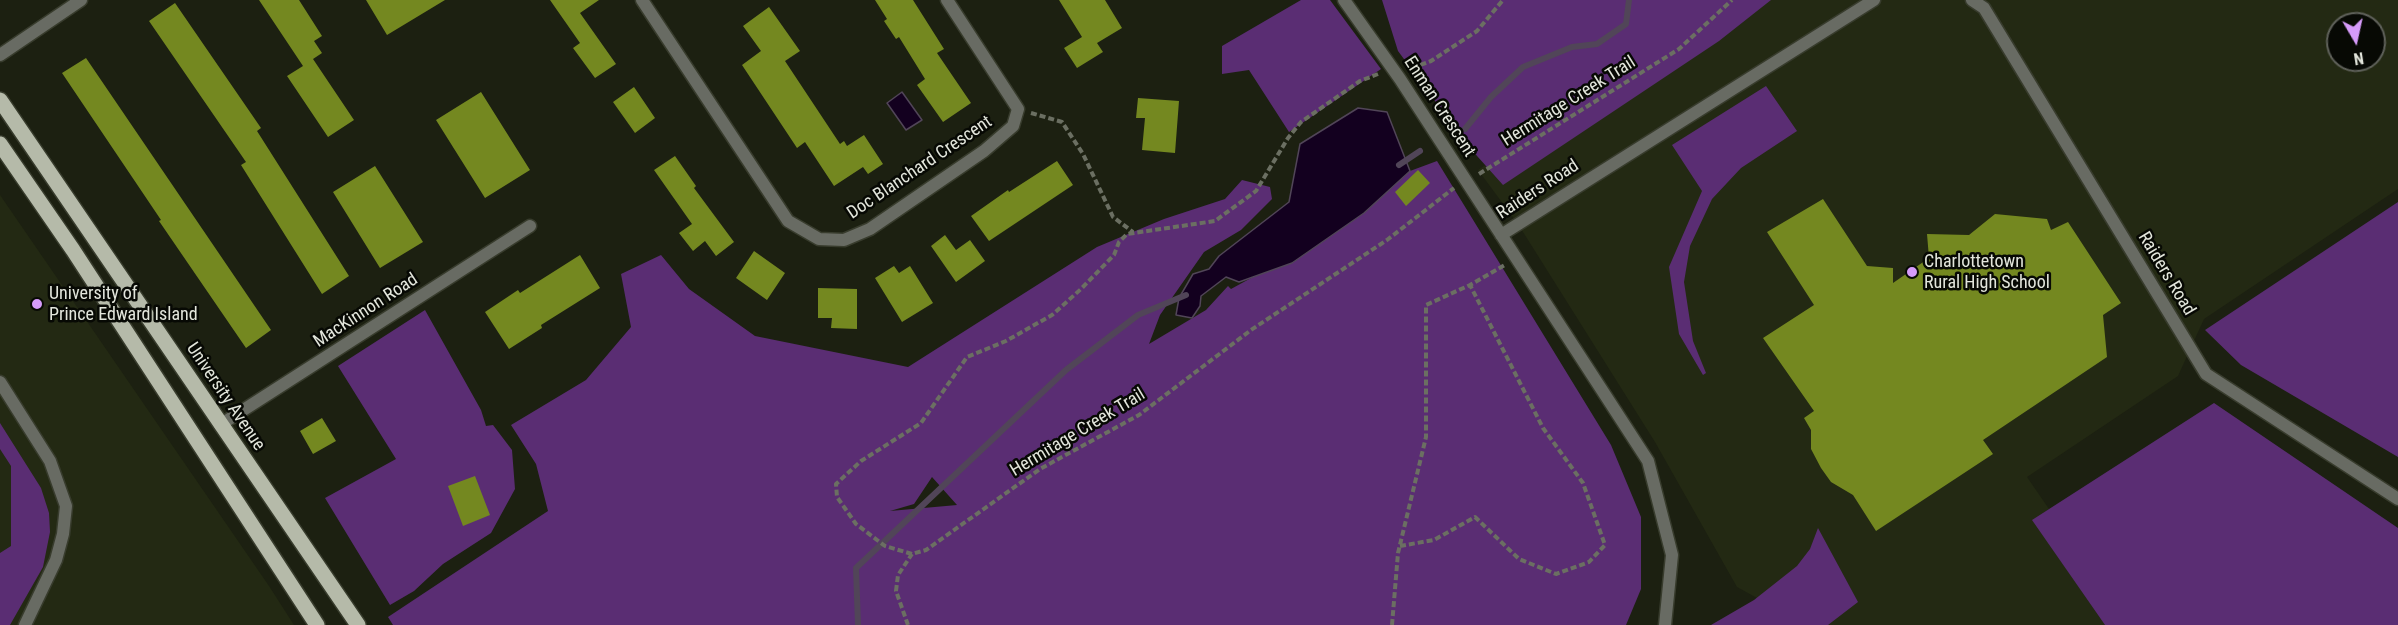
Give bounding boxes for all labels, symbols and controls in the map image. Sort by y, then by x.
north arrow [2326,12,2386,72]
text: N [2352,48,2365,68]
street label: Hermitage Creek Trail [1498,52,1640,152]
street label: Enman Crescent [1398,53,1480,161]
street label: Doc Blanchard Crescent [843,112,997,224]
street label: Raiders Road [1493,155,1583,225]
street label: Raiders Road [2133,228,2199,320]
place label: Charlottetown Rural High School [1924,251,2050,294]
marker: Charlottetown Rural High School [1905,265,1919,279]
street label: MacKinnon Road [310,269,422,353]
place label: University of Prince Edward Island [49,283,198,326]
marker: University of Prince Edward Island [30,297,44,311]
street label: University Avenue [181,339,269,455]
street label: Hermitage Creek Trail [1007,384,1149,482]

